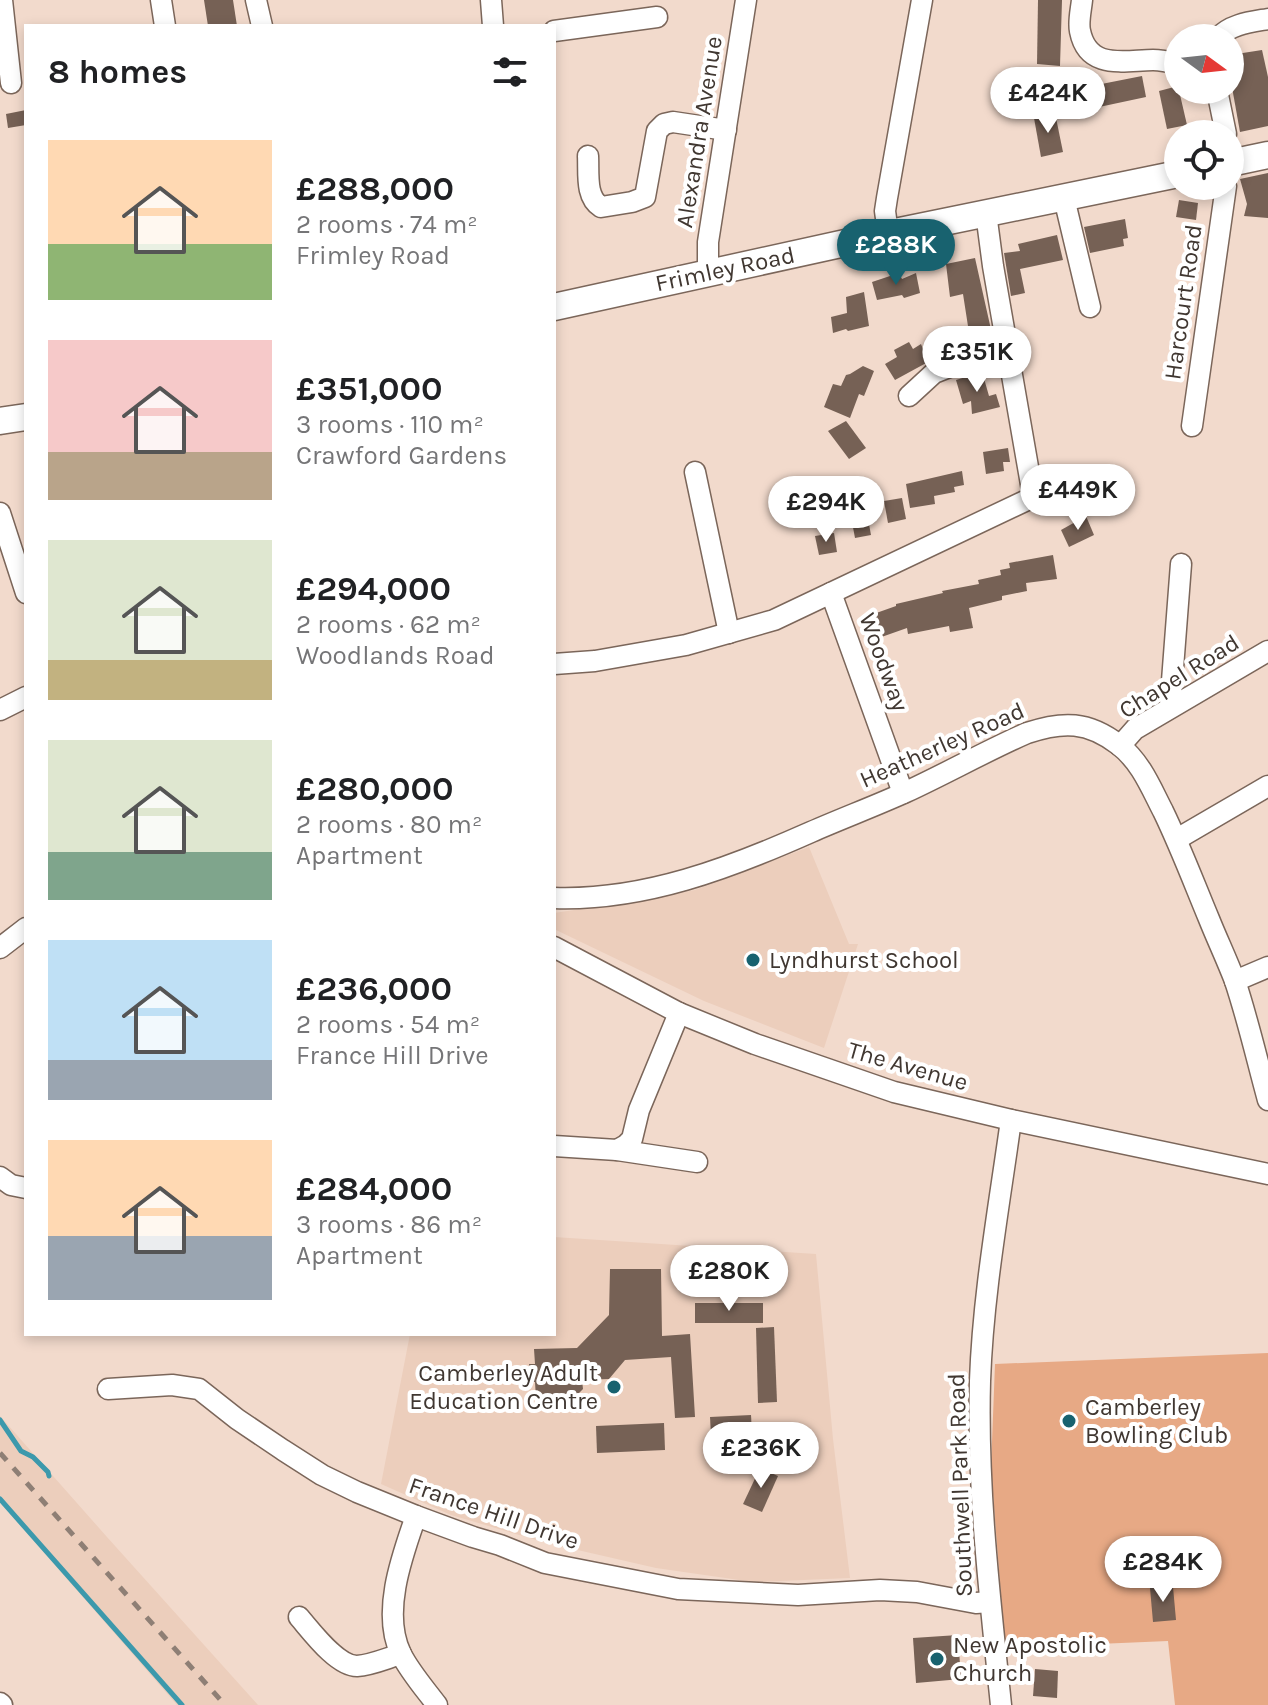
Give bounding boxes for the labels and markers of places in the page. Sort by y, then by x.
pin: £424K [992,67,1104,135]
pin: £288K [840,219,952,287]
pin: £351K [921,326,1033,394]
pin: £449K [1022,464,1134,532]
pin: £294K [770,476,882,544]
place label: Lyndhurst School [769,946,959,974]
marker: Lyndhurst School [744,951,762,969]
pin: £280K [673,1245,785,1313]
place label: Camberley Adult Education Centre [409,1359,598,1415]
marker: Camberley Adult Education Centre [605,1378,623,1396]
place label: Camberley Bowling Club [1085,1393,1228,1449]
marker: Camberley Bowling Club [1060,1412,1078,1430]
pin: £236K [705,1422,817,1490]
pin: £284K [1107,1536,1219,1604]
place label: New Apostolic Church [953,1631,1107,1687]
marker: New Apostolic Church [928,1650,946,1668]

